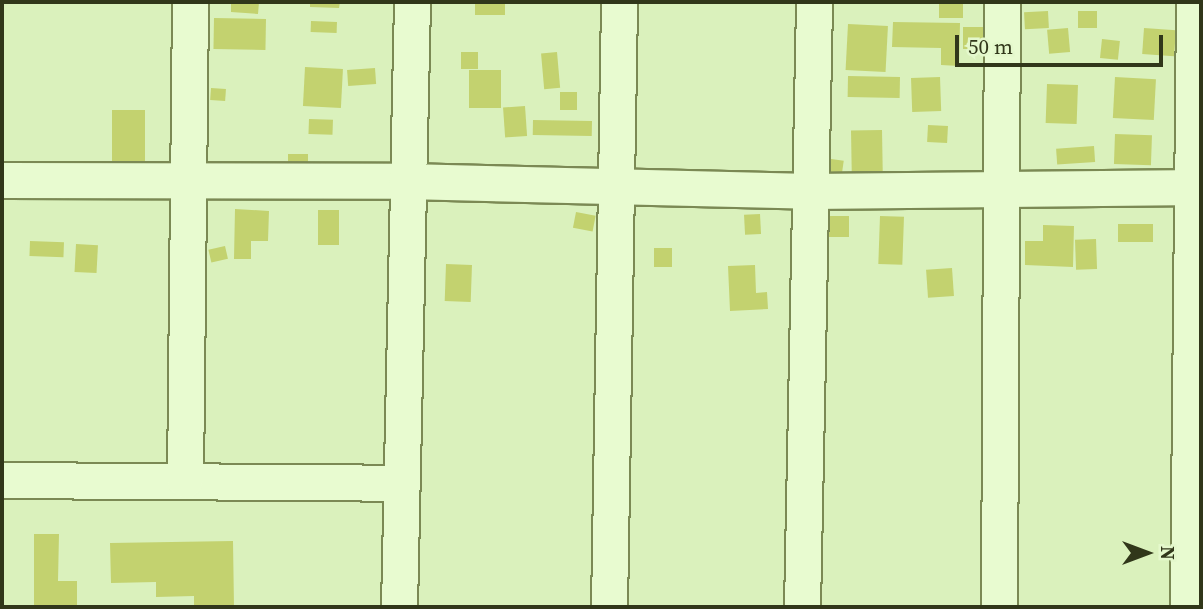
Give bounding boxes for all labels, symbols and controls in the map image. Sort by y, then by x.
scale bar [958,21,1166,65]
text: 50 m [968,32,1013,61]
north arrow [1112,518,1182,588]
text: N [1155,546,1181,560]

